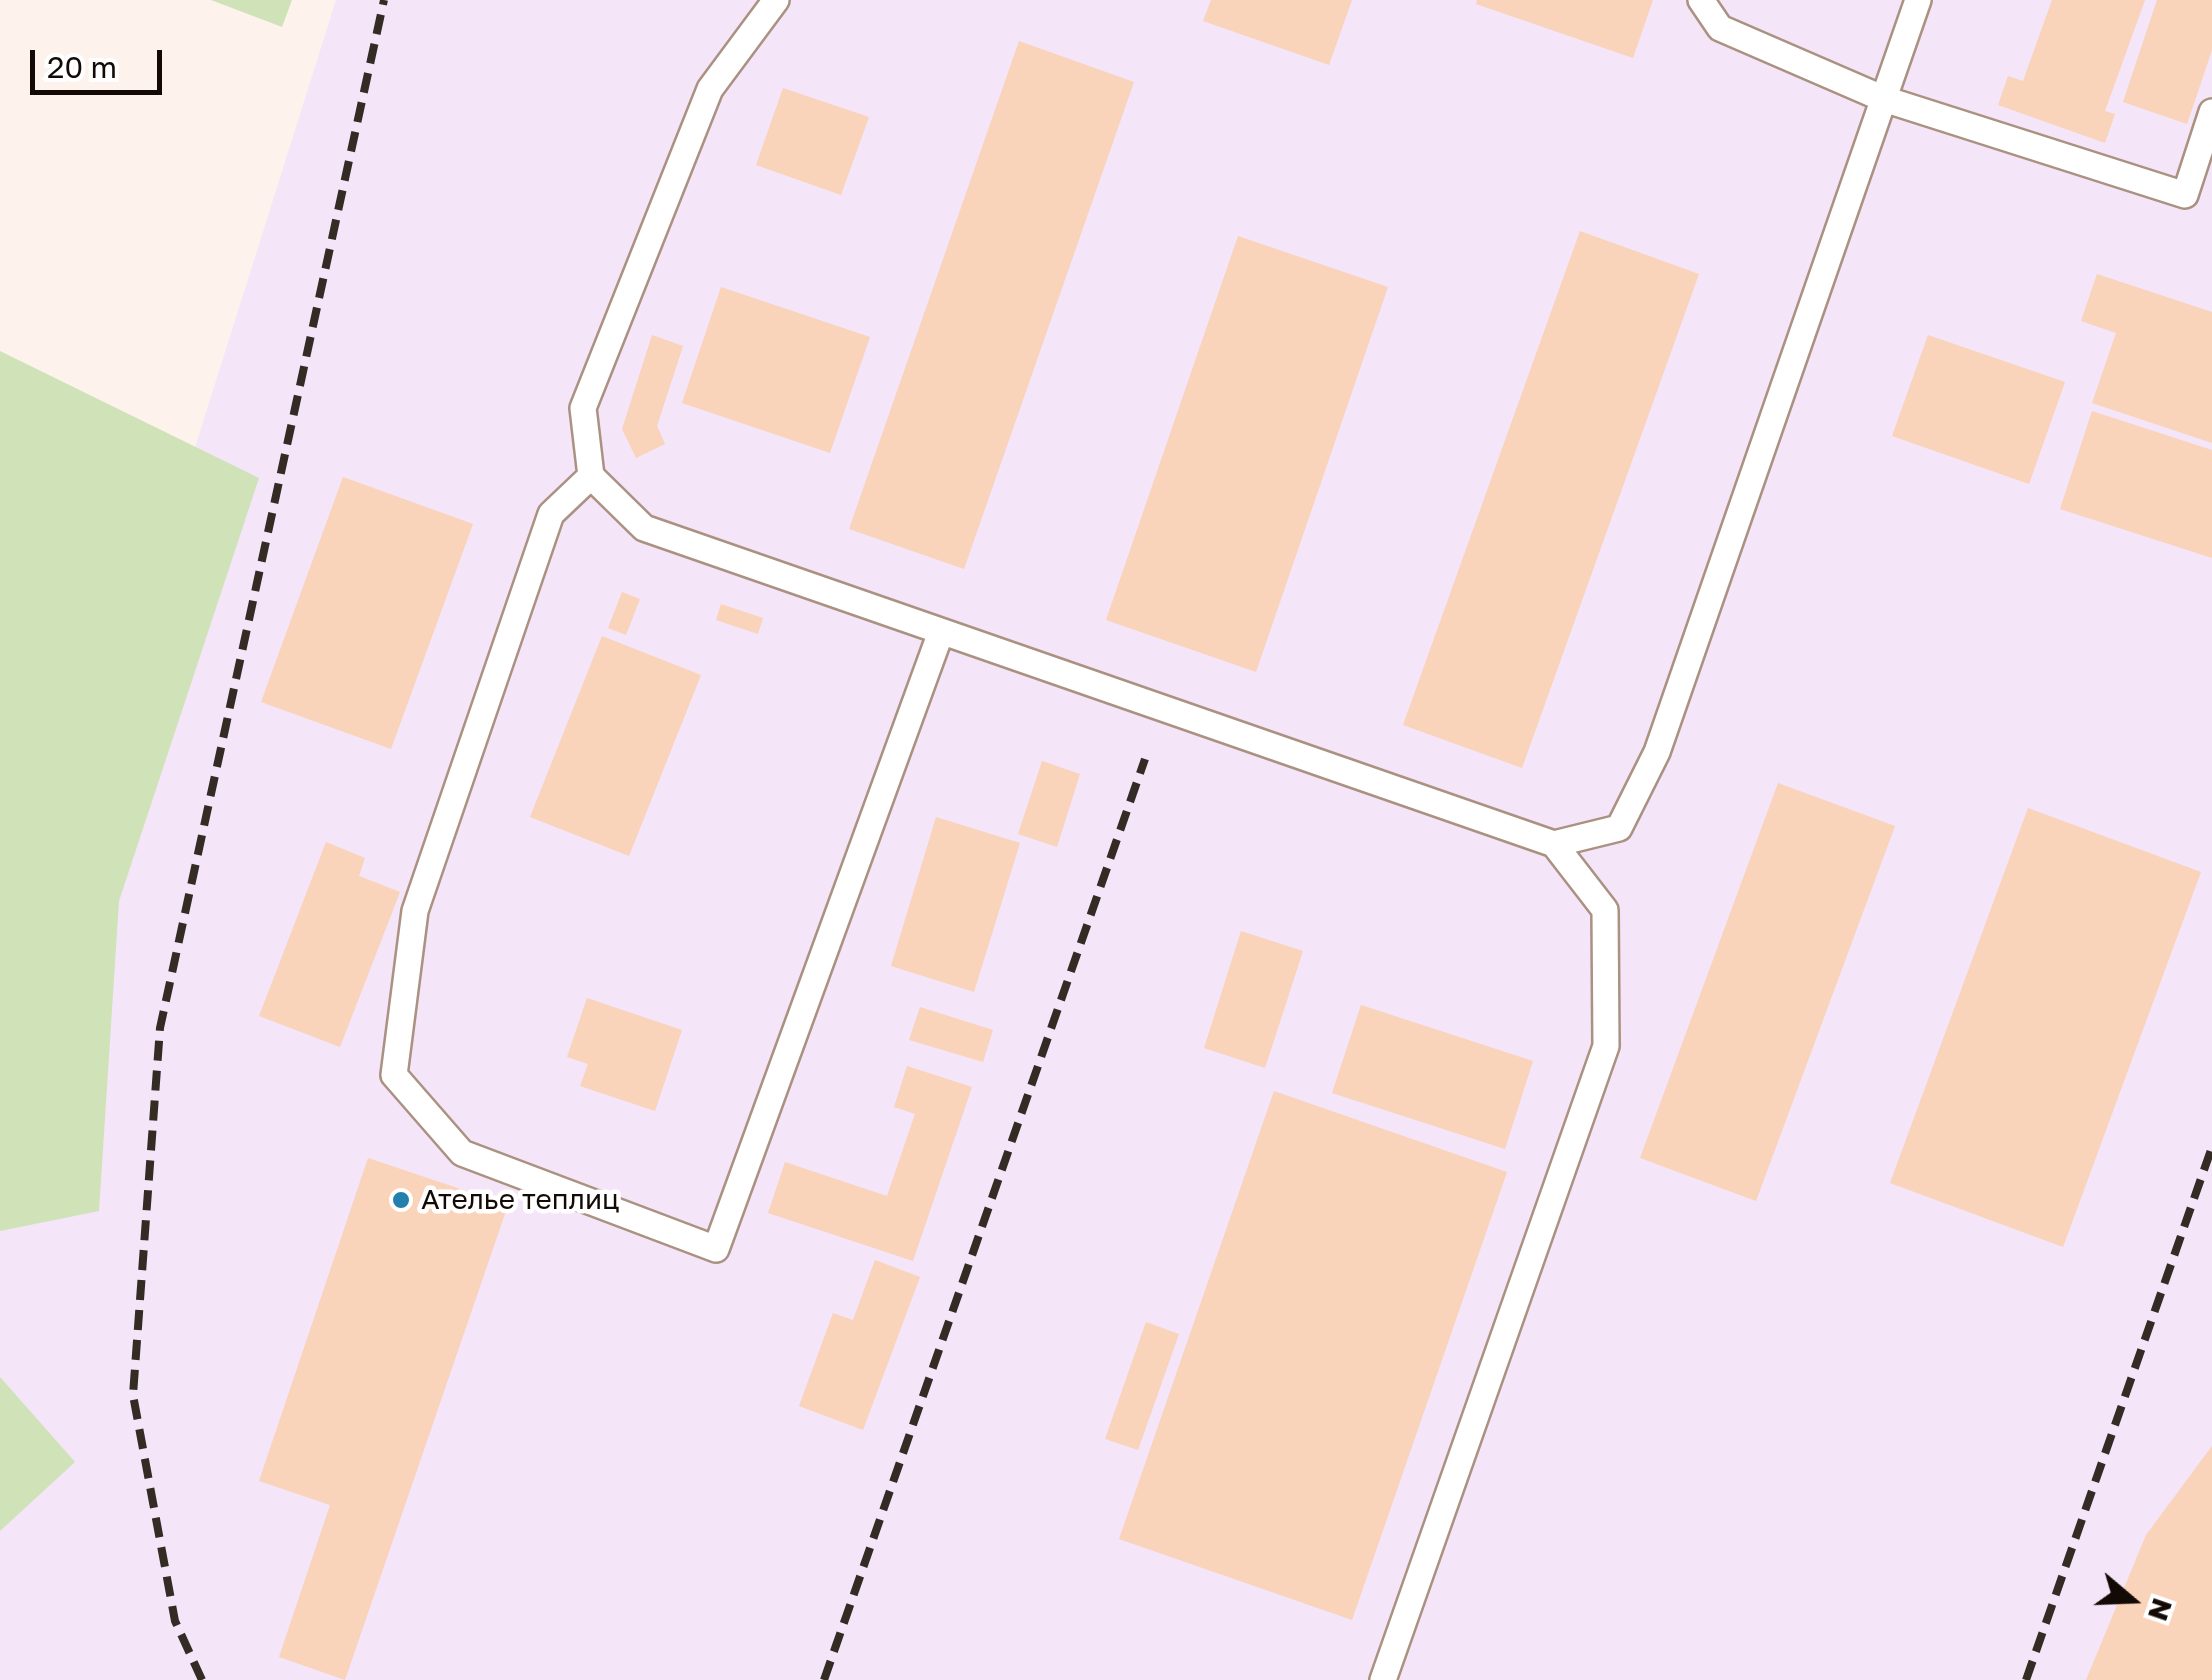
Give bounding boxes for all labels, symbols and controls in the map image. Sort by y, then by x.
scale bar [35,30,168,92]
text: 20 m [47,49,117,85]
place label: Ателье теплиц [421,1183,619,1217]
marker: Ателье теплиц [390,1189,412,1211]
north arrow [2082,1550,2182,1650]
text: N [2142,1594,2180,1625]

